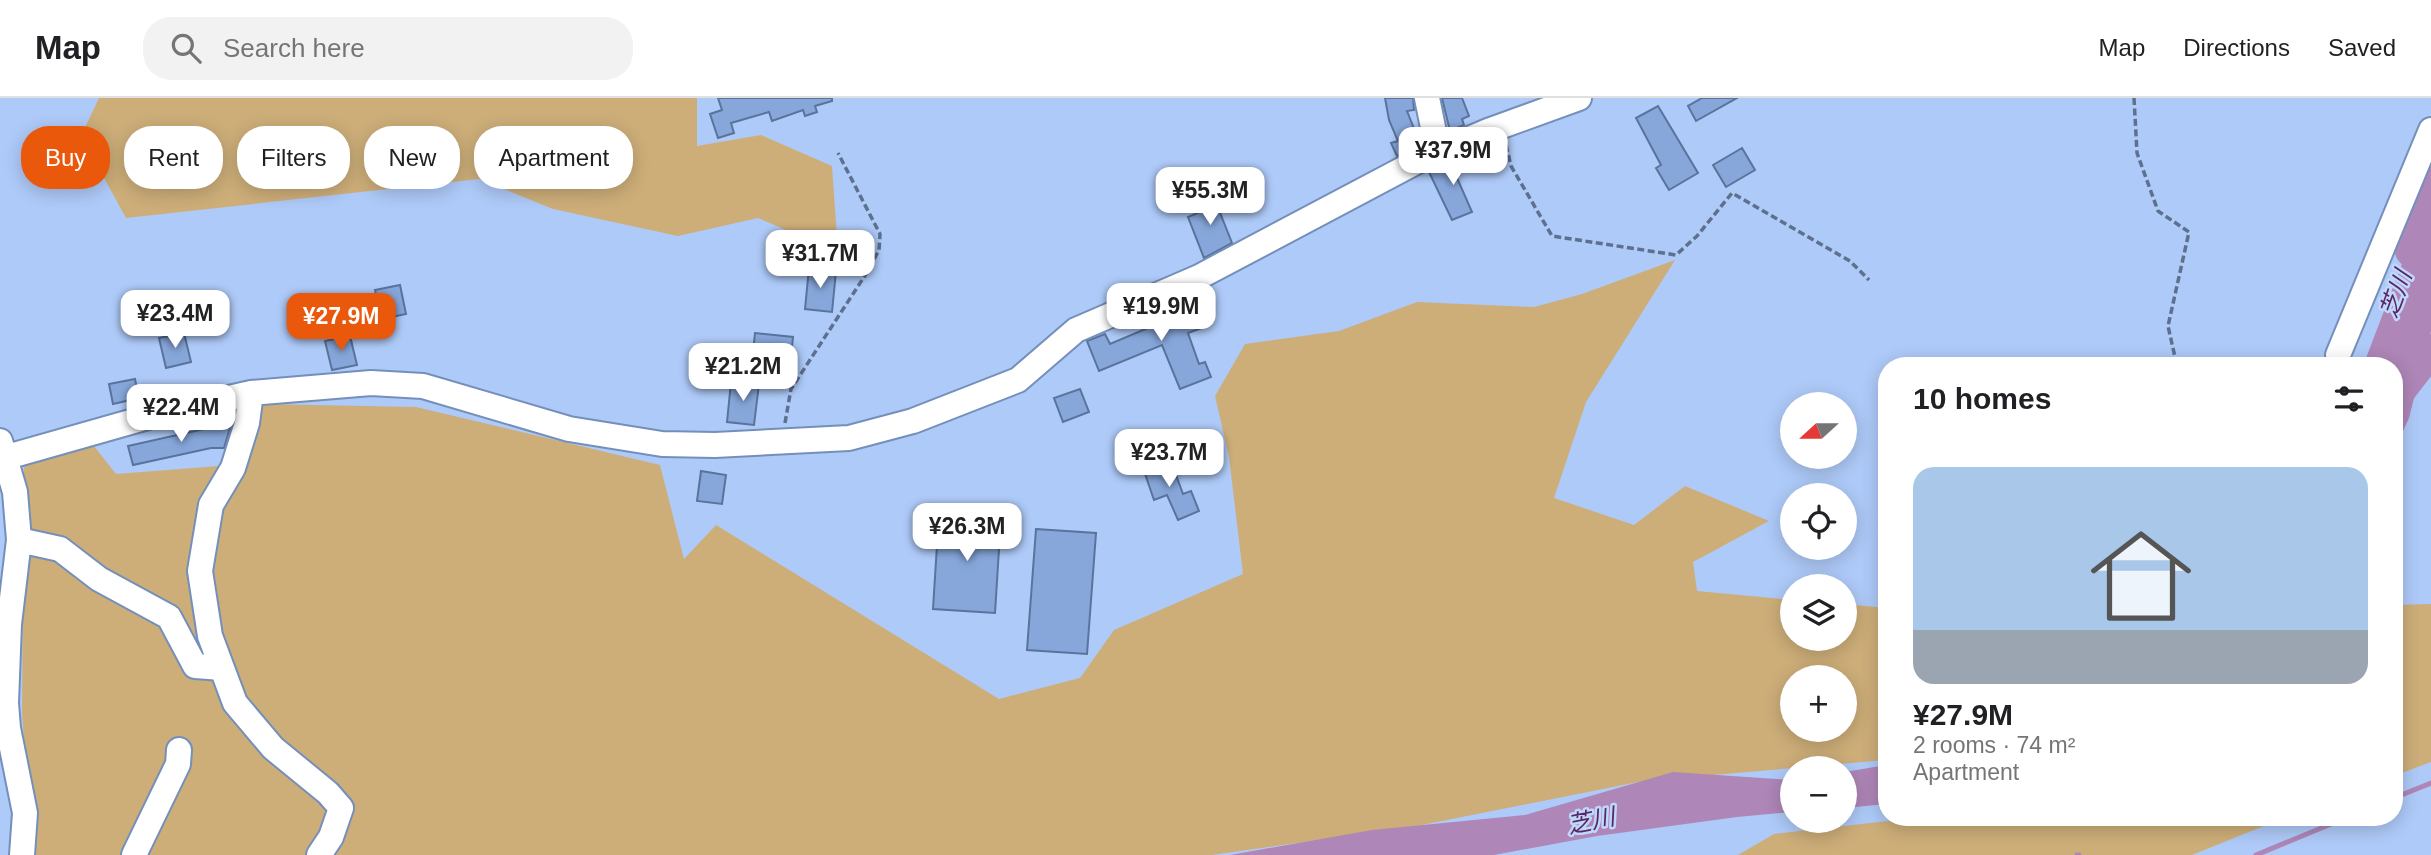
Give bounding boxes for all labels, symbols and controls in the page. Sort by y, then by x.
search box [143,17,633,80]
text: Map [35,29,101,66]
icon: search [167,29,205,67]
text: Search here [223,33,365,63]
text: Map [2099,34,2145,61]
text: Directions [2183,34,2290,61]
text: Saved [2328,34,2396,61]
chip: Buy [21,126,110,189]
chip: Rent [124,126,223,189]
chip: Filters [237,126,350,189]
chip: New [364,126,460,189]
chip: Apartment [474,126,633,189]
pin: ¥37.9M [1396,127,1510,187]
text: ¥37.9M [1415,137,1491,163]
pin: ¥55.3M [1153,167,1267,227]
text: ¥55.3M [1172,177,1248,203]
pin: ¥31.7M [763,230,877,290]
text: ¥31.7M [782,240,858,266]
water label: 芝川 [2375,264,2417,321]
pin: ¥19.9M [1104,284,1218,343]
pin: ¥23.4M [118,290,232,350]
text: ¥19.9M [1123,293,1199,319]
pin: ¥27.9M [284,294,398,353]
text: ¥23.4M [137,300,213,326]
text: ¥27.9M [303,303,379,329]
pin: ¥21.2M [686,344,800,403]
text: ¥21.2M [705,353,781,379]
icon: filters [2330,380,2368,418]
text: 10 homes [1913,382,2051,415]
pin: ¥22.4M [124,384,238,444]
north arrow [1780,392,1857,469]
map controls [1780,392,1857,833]
text: ¥22.4M [143,394,219,420]
pin: ¥23.7M [1112,430,1226,489]
text: ¥23.7M [1131,439,1207,465]
button: locate [1780,483,1857,560]
pin: ¥26.3M [910,504,1024,563]
text: ¥26.3M [929,513,1005,539]
icon: home [2078,513,2204,639]
button: layers [1780,574,1857,651]
button: + [1780,665,1857,742]
text: ¥27.9M [1913,698,2013,731]
text: 2 rooms · 74 m² [1913,732,2075,758]
button: − [1780,756,1857,833]
text: Apartment [1913,759,2019,785]
water label: 芝川 [1565,802,1620,838]

